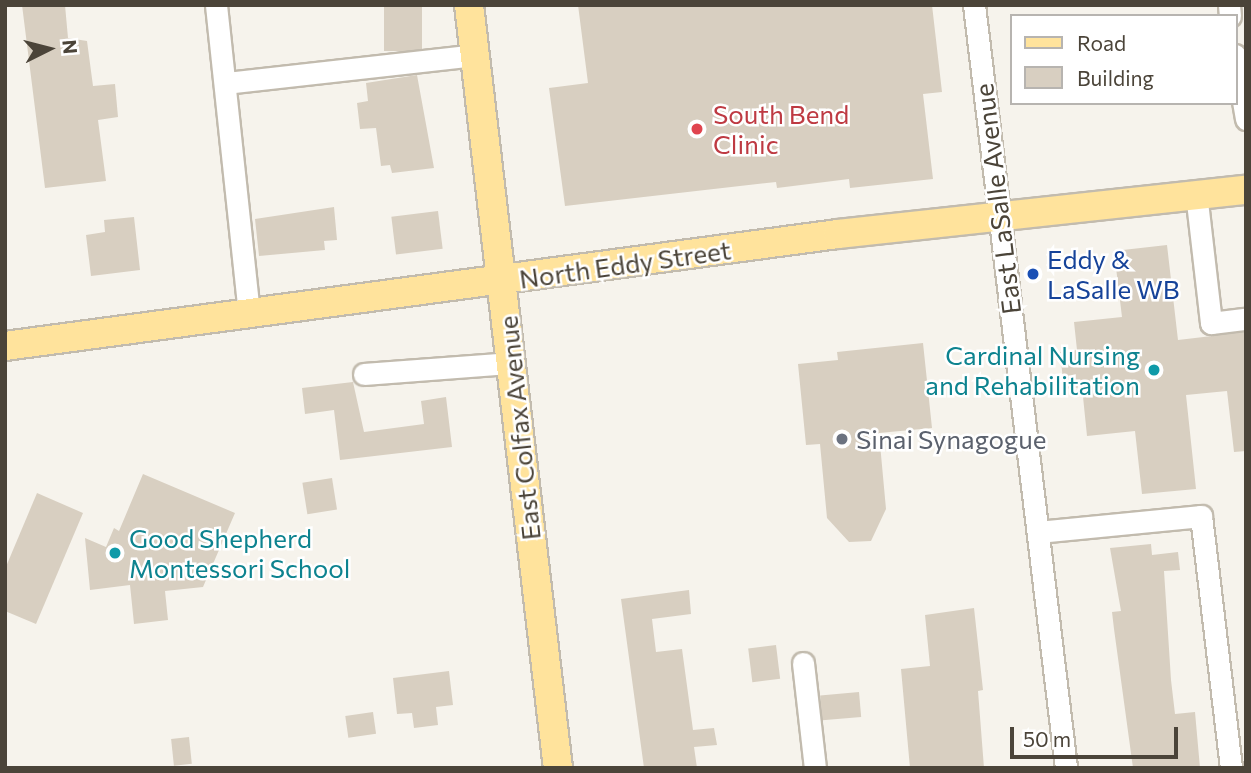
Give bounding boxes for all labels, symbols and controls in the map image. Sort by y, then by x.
north arrow [14,14,84,84]
legend [1010,14,1237,105]
text: Road [1077,30,1126,55]
text: N [58,38,83,55]
text: Building [1077,65,1154,90]
street label: East LaSalle Avenue [967,82,1027,316]
place label: South Bend Clinic [713,98,849,160]
marker: South Bend Clinic [687,119,707,139]
street label: North Eddy Street [517,234,733,294]
place label: Eddy & LaSalle WB [1047,243,1180,304]
marker: Eddy & LaSalle WB [1025,266,1041,282]
street label: East Colfax Avenue [492,314,546,542]
place label: Cardinal Nursing and Rehabilitation [925,339,1140,400]
marker: Cardinal Nursing and Rehabilitation [1146,362,1162,378]
place label: Sinai Synagogue [856,423,1046,455]
marker: Sinai Synagogue [834,431,850,447]
place label: Good Shepherd Montessori School [129,522,350,584]
marker: Good Shepherd Montessori School [107,545,123,561]
scale bar [1013,714,1181,758]
text: 50 m [1023,726,1071,751]

